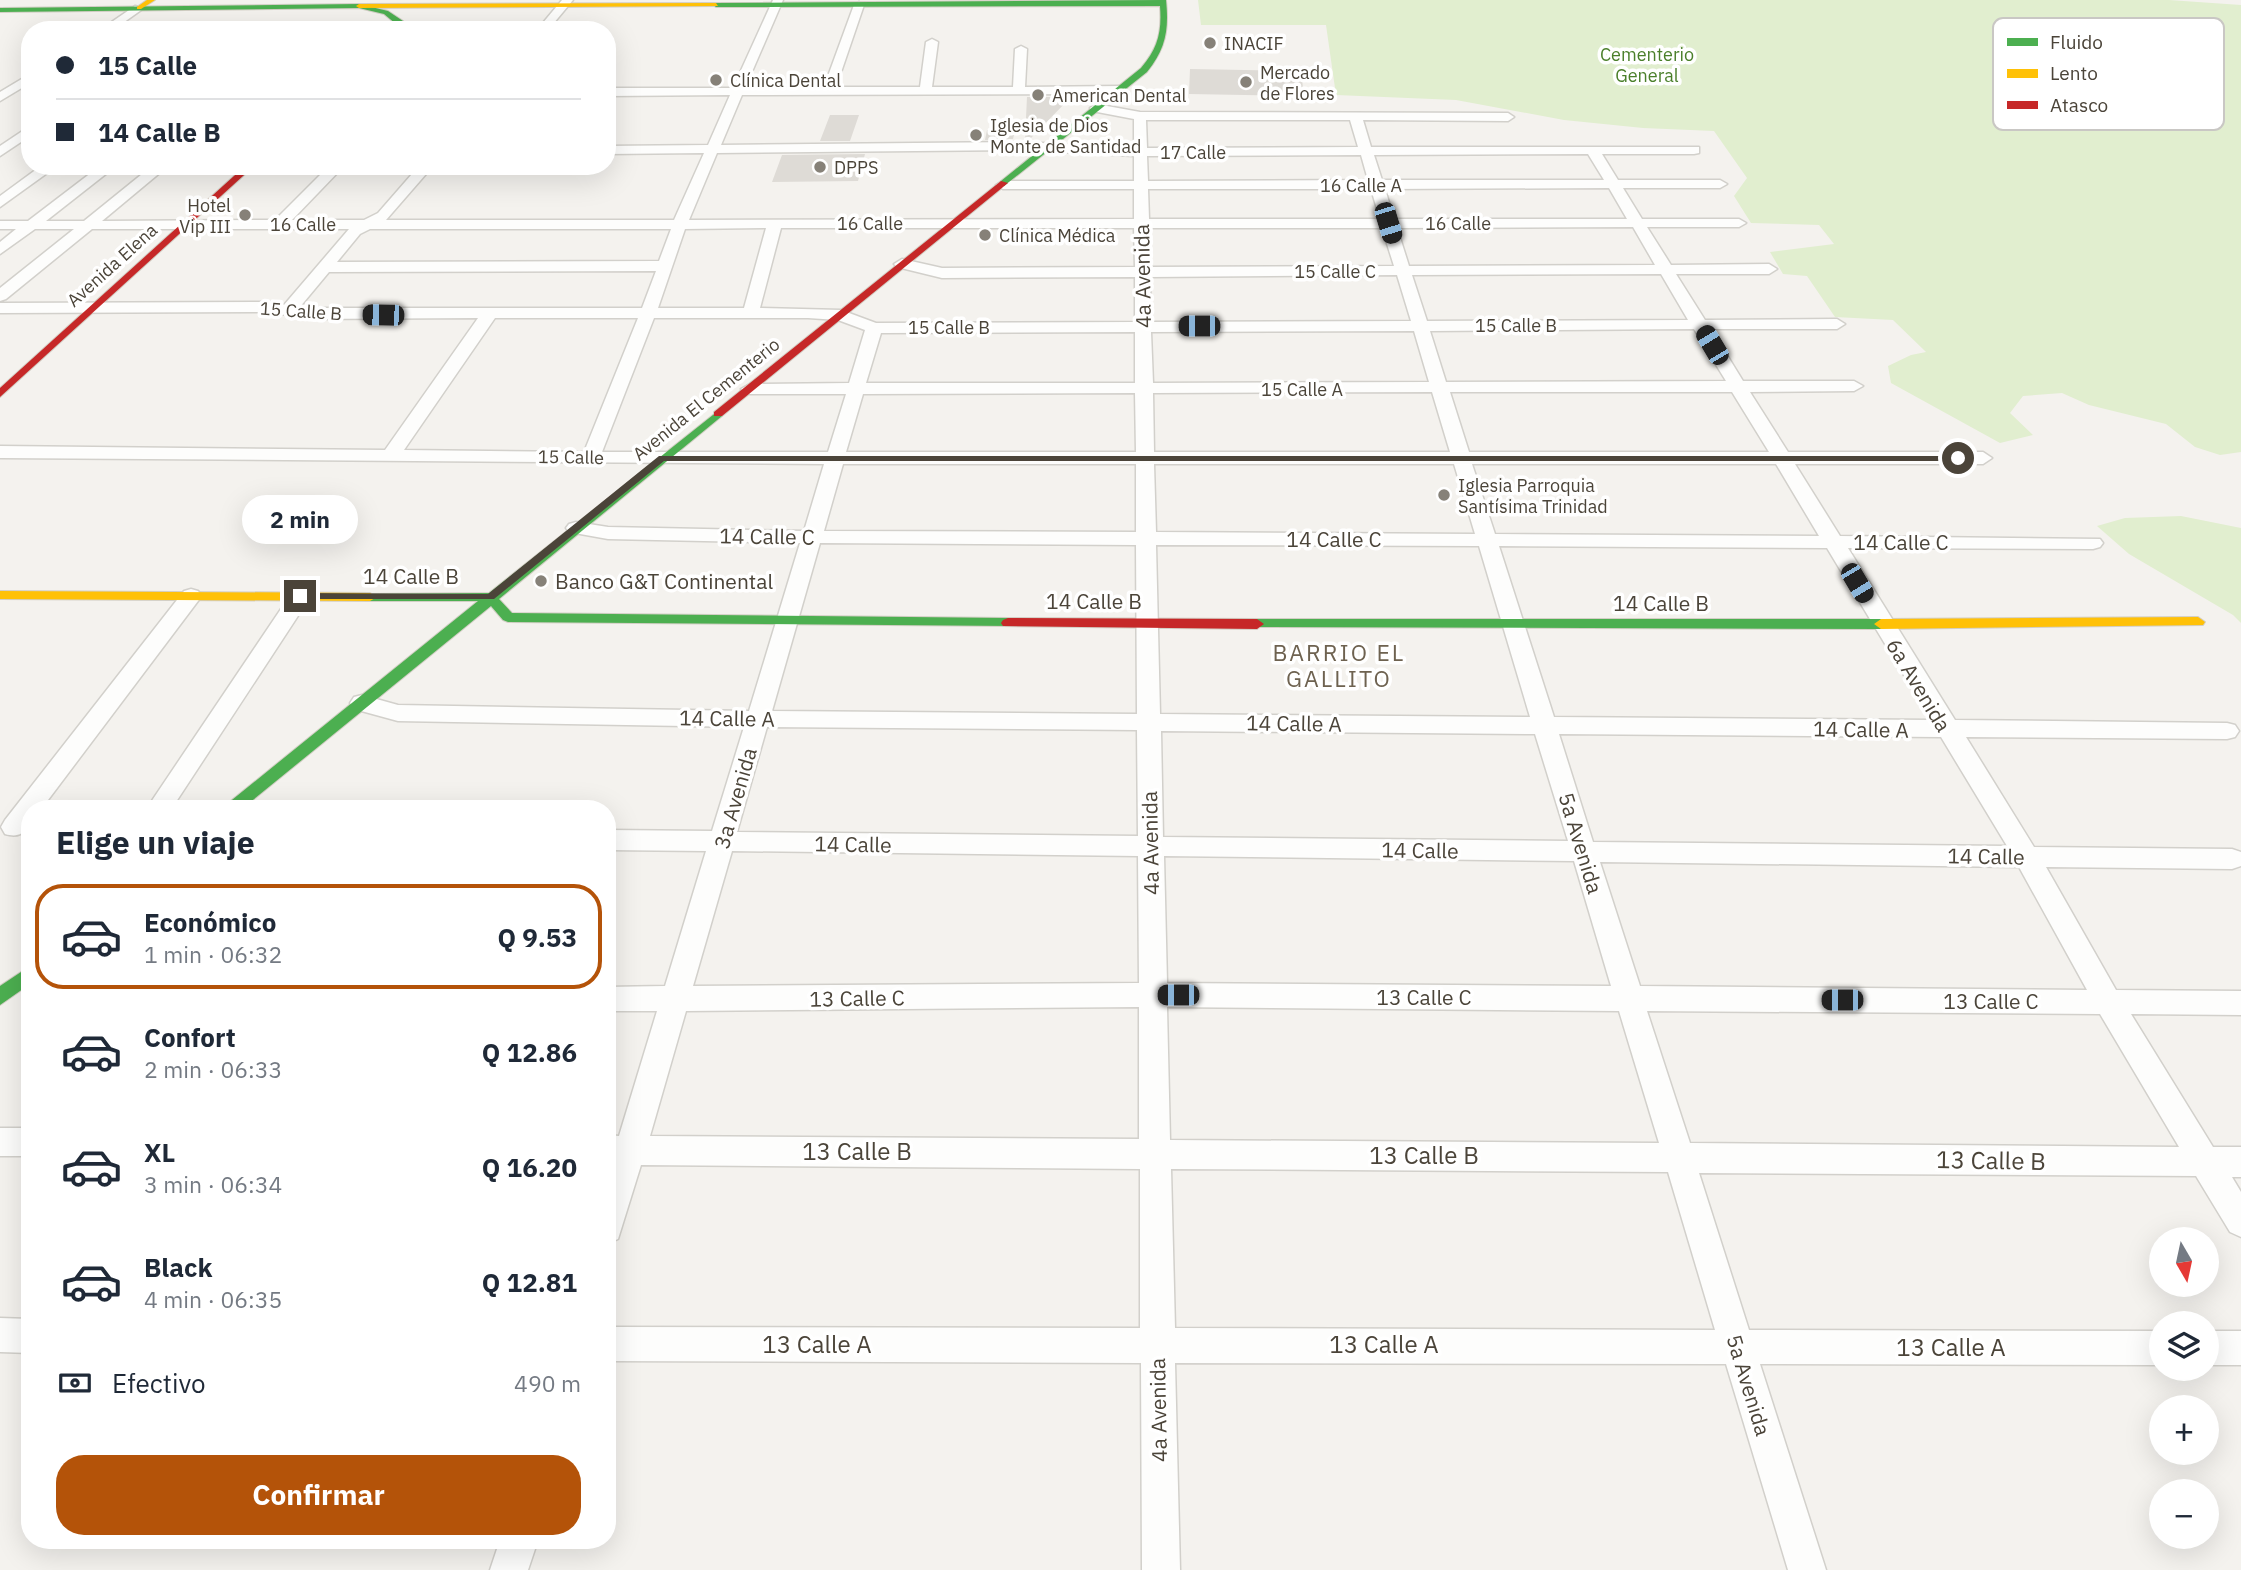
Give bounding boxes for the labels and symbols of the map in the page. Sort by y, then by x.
legend [1993,18,2224,130]
text: Fluido [2050,30,2103,54]
place label: INACIF [1224,32,1284,55]
marker: INACIF [1202,35,1218,51]
park label: Cementerio General [1600,43,1694,87]
place label: Mercado de Flores [1260,61,1335,105]
text: Lento [2050,61,2098,85]
place label: Clínica Dental [730,69,841,92]
marker: Clínica Dental [708,72,724,88]
marker: Mercado de Flores [1238,74,1254,90]
place label: American Dental [1052,84,1186,107]
marker: American Dental [1030,87,1046,103]
text: Atasco [2050,93,2108,117]
place label: Iglesia de Dios Monte de Santidad [990,114,1141,158]
marker: Iglesia de Dios Monte de Santidad [968,127,984,143]
street label: 17 Calle [1160,141,1226,164]
place label: DPPS [834,156,878,179]
marker: DPPS [812,159,828,175]
street label: 16 Calle A [1320,174,1402,197]
place label: Hotel Vip III [179,194,231,238]
car [1372,200,1405,246]
marker: Hotel Vip III [237,207,253,223]
street label: 16 Calle [837,212,903,235]
street label: 16 Calle [1425,212,1491,235]
street label: 16 Calle [270,213,336,236]
street label: Avenida Elena [62,218,162,312]
place label: Clínica Médica [999,224,1116,247]
street label: 4a Avenida [1127,224,1157,328]
marker: Clínica Médica [977,227,993,243]
street label: 15 Calle C [1294,260,1376,283]
street label: 15 Calle B [259,297,343,325]
car [362,304,405,326]
street label: 15 Calle B [1475,314,1557,337]
street label: 15 Calle B [908,316,990,339]
car [1179,316,1221,337]
car [1693,322,1732,368]
street label: Avenida El Cementerio [628,333,784,465]
street label: 15 Calle A [1261,378,1343,401]
route start [1942,442,1974,474]
street label: 15 Calle [538,445,604,469]
place label: Iglesia Parroquia Santísima Trinidad [1458,474,1608,518]
marker: Iglesia Parroquia Santísima Trinidad [1436,487,1452,503]
callout: 2 min [242,494,358,544]
street label: 14 Calle C [719,521,815,551]
street label: 14 Calle C [1286,525,1382,553]
street label: 14 Calle C [1853,528,1949,556]
car [1838,560,1877,606]
street label: 14 Calle B [363,562,459,590]
place label: Banco G&T Continental [555,567,773,595]
marker: Banco G&T Continental [533,573,549,589]
route end [284,580,316,612]
street label: 14 Calle B [1046,587,1142,615]
street label: 14 Calle B [1613,589,1709,617]
street label: 6a Avenida [1880,633,1958,737]
district label: BARRIO EL GALLITO [1273,637,1405,693]
street label: 14 Calle A [679,703,775,733]
street label: 14 Calle A [1246,708,1342,738]
street label: 14 Calle A [1813,714,1909,744]
street label: 3a Avenida [707,744,763,852]
street label: 5a Avenida [1552,789,1610,897]
street label: 4a Avenida [1135,791,1165,895]
street label: 14 Calle [814,829,892,859]
street label: 14 Calle [1381,835,1459,865]
street label: 14 Calle [1947,841,2025,871]
street label: 13 Calle C [809,983,905,1013]
street label: 13 Calle C [1376,983,1472,1011]
car [1158,985,1200,1006]
street label: 13 Calle C [1943,987,2039,1015]
car [1822,990,1864,1011]
street label: 13 Calle B [802,1135,912,1167]
street label: 13 Calle B [1369,1139,1479,1171]
street label: 13 Calle B [1936,1143,2046,1177]
north arrow [2149,1227,2219,1297]
street label: 13 Calle A [762,1328,872,1360]
street label: 13 Calle A [1329,1328,1439,1360]
street label: 5a Avenida [1720,1331,1778,1439]
street label: 13 Calle A [1896,1331,2006,1363]
street label: 4a Avenida [1143,1358,1173,1462]

